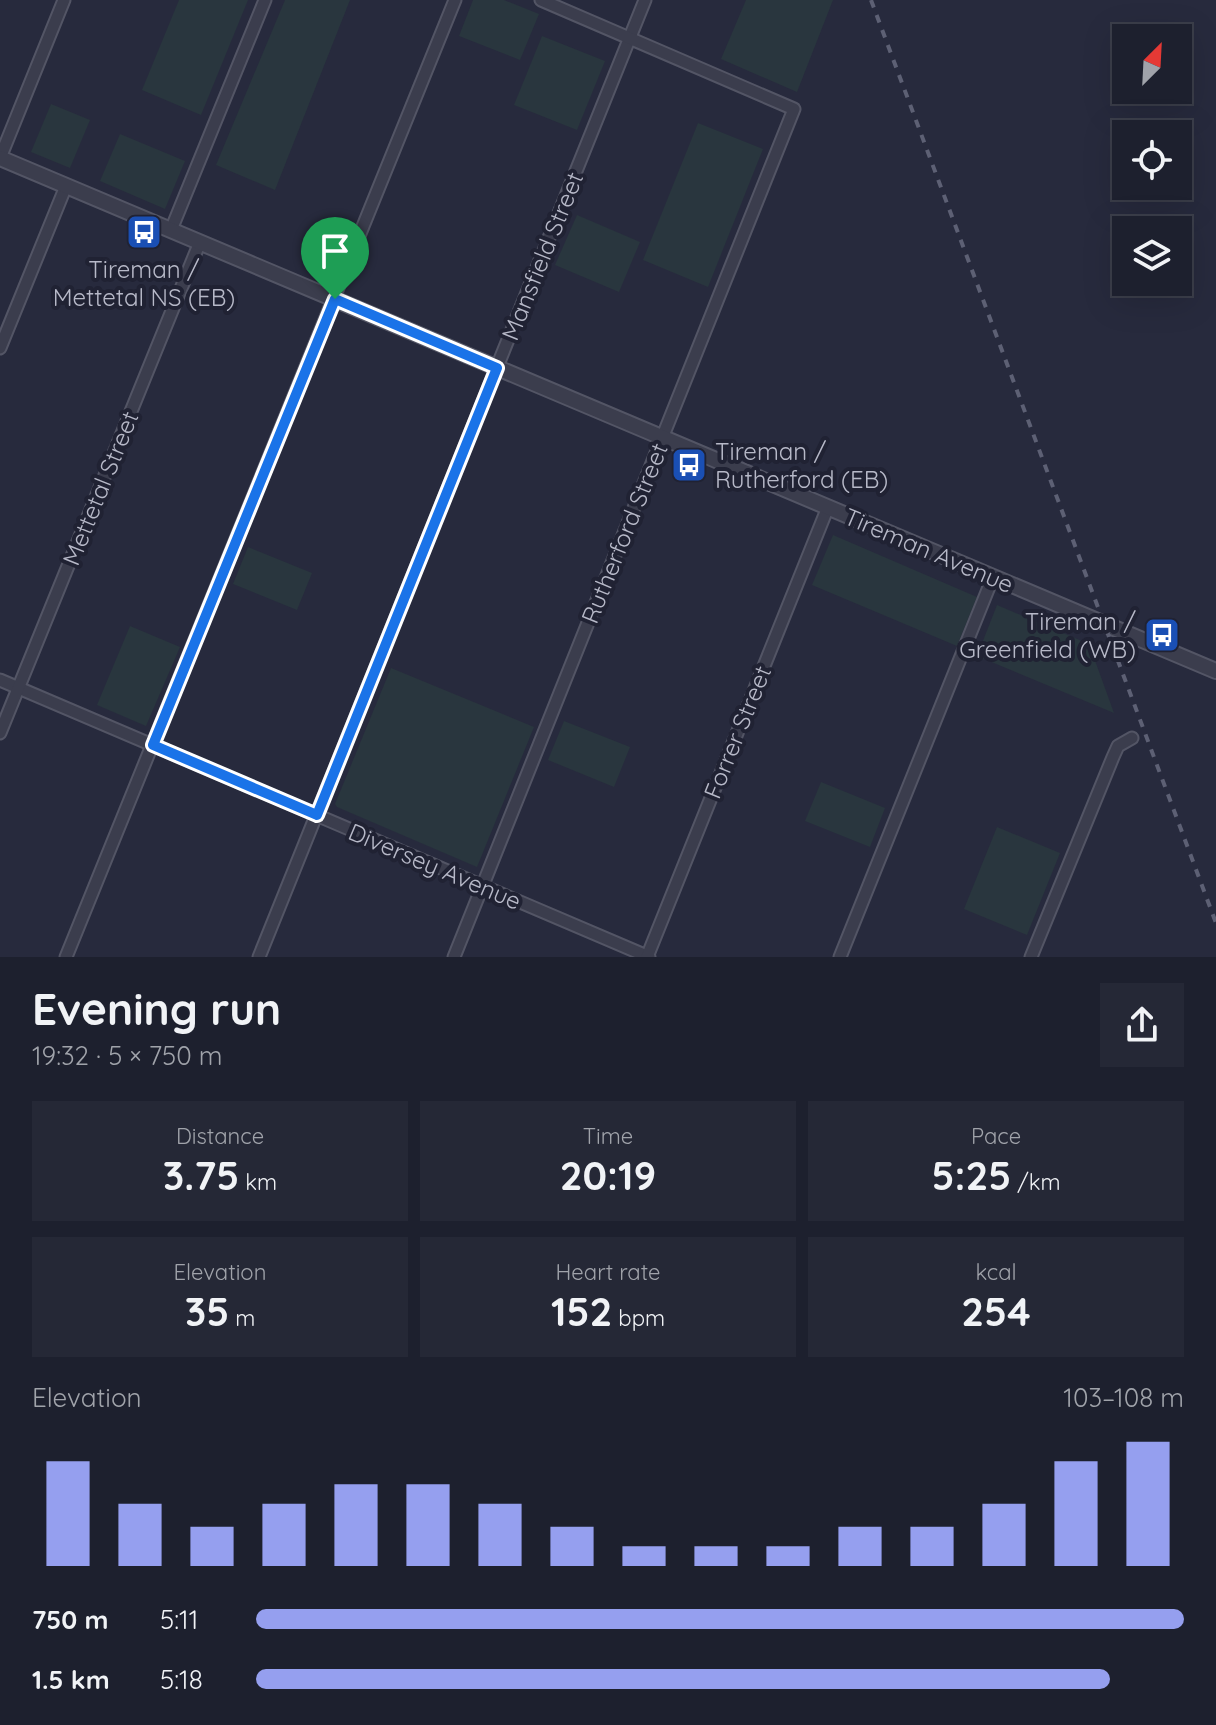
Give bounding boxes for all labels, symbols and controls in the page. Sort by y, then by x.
north arrow [1112,24,1192,104]
map controls [1112,24,1192,296]
button: locate [1112,120,1192,200]
street label: Mansfield Street [495,167,589,345]
bus stop icon: Tireman / Mettetal NS (EB) [125,213,163,251]
button: layers [1112,216,1192,296]
pin [301,217,369,299]
icon: arrive [313,229,357,273]
place label: Tireman / Mettetal NS (EB) [53,254,235,312]
street label: Mettetal Street [55,407,145,569]
place label: Tireman / Rutherford (EB) [715,436,888,494]
street label: Rutherford Street [574,439,674,627]
bus stop icon: Tireman / Rutherford (EB) [670,446,708,484]
street label: Tireman Avenue [840,501,1018,599]
place label: Tireman / Greenfield (WB) [959,606,1136,664]
bus stop icon: Tireman / Greenfield (WB) [1143,616,1181,654]
street label: Forrer Street [697,661,777,803]
street label: Diversey Avenue [344,816,526,916]
text: Evening run [32,981,281,1036]
button: share [1100,983,1184,1067]
text: 19:32 · 5 × 750 m [32,1039,222,1072]
text: Distance [176,1122,264,1150]
text: Time [583,1122,633,1150]
text: Pace [971,1122,1021,1150]
text: 3.75 [163,1150,239,1200]
text: 20:19 [560,1150,656,1200]
text: 5:25 [931,1150,1011,1200]
text: km [239,1168,277,1196]
text: /km [1011,1168,1061,1196]
text: Elevation [174,1258,266,1286]
text: Heart rate [556,1258,660,1286]
text: kcal [975,1258,1017,1286]
text: 35 [185,1286,229,1336]
text: 152 [551,1286,612,1336]
text: 254 [961,1286,1031,1336]
text: m [229,1304,255,1332]
text: bpm [612,1304,665,1332]
text: Elevation [32,1381,142,1414]
text: 103–108 m [1063,1381,1184,1414]
text: 750 m [32,1603,108,1636]
text: 5:11 [160,1603,198,1636]
text: 1.5 km [32,1663,110,1696]
text: 5:18 [160,1663,203,1696]

